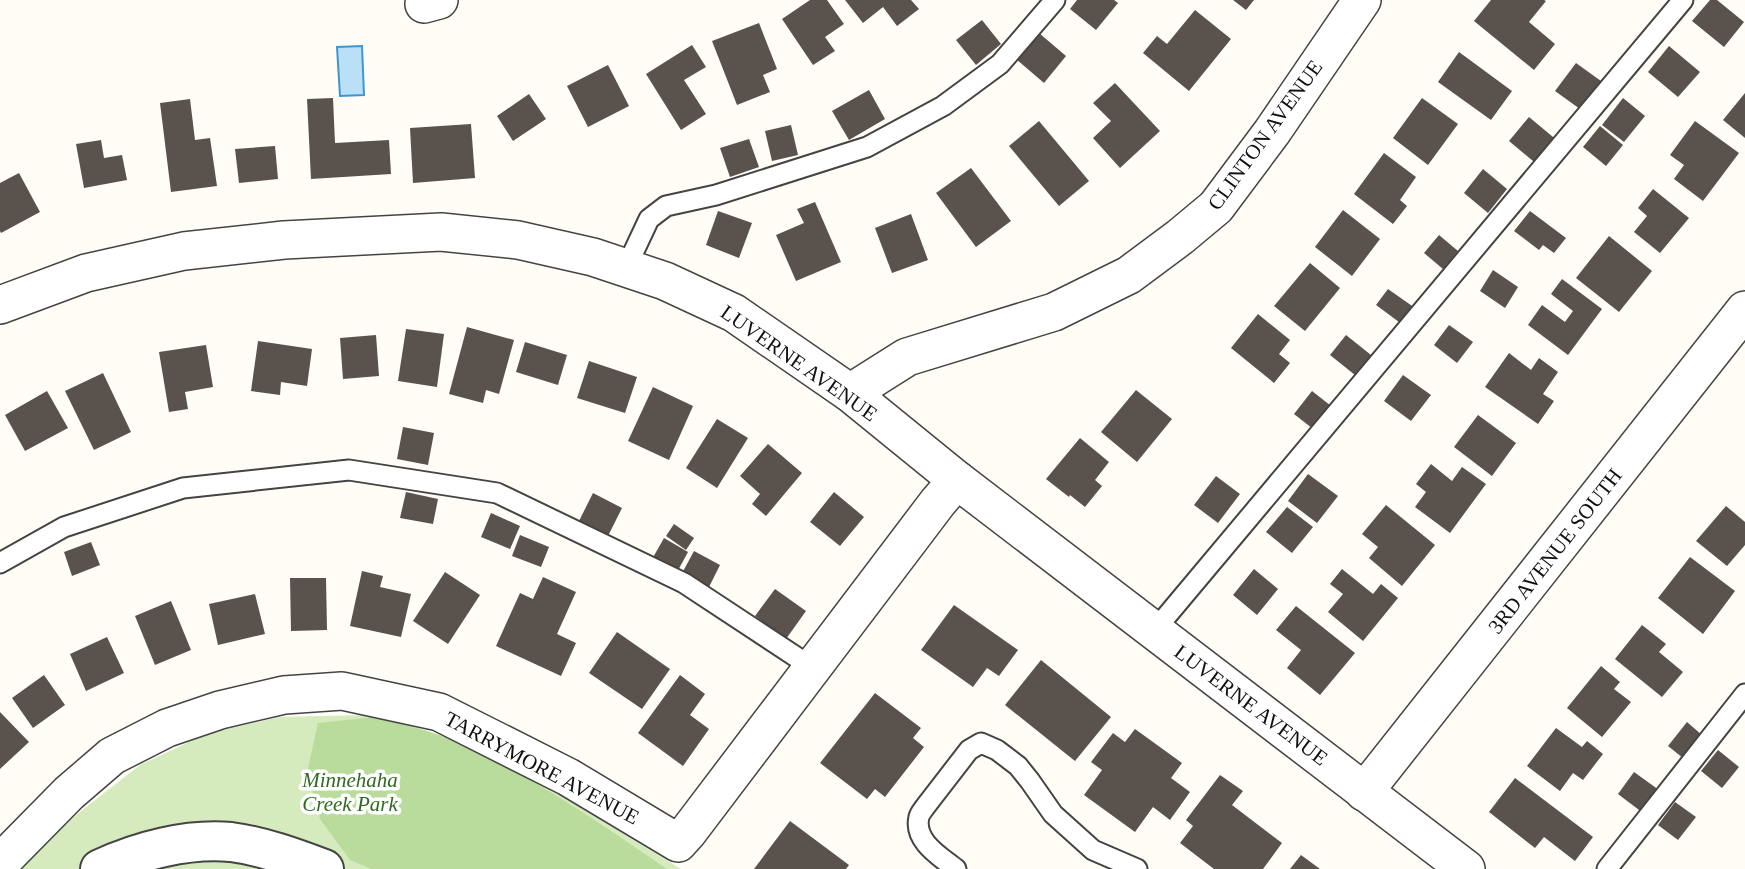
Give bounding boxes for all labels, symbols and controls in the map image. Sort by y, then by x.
street label: CLINTON AVENUE [1203,55,1327,215]
street label: LUVERNE AVENUE [716,300,882,426]
street label: 3RD AVENUE SOUTH [1483,464,1627,638]
street label: LUVERNE AVENUE [1170,640,1332,770]
street label: TARRYMORE AVENUE [441,707,643,829]
park label: Minnehaha Creek Park [301,768,398,816]

